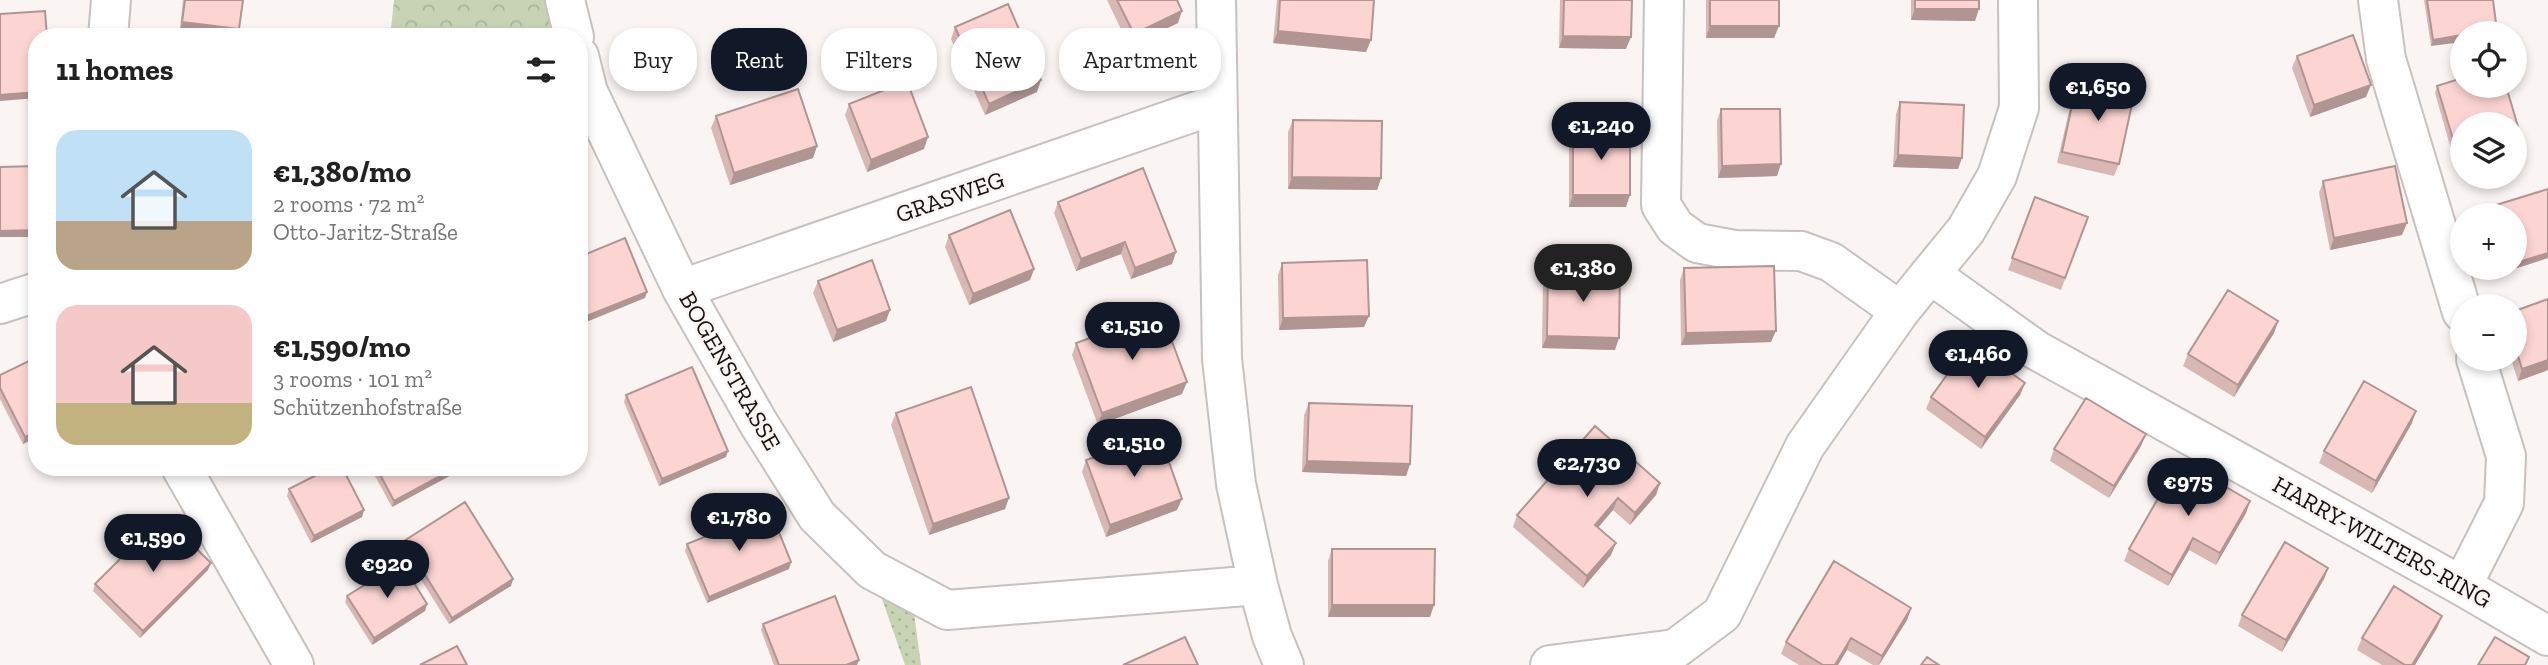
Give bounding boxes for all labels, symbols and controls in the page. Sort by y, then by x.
map controls [2450,21,2527,371]
button: locate [2450,21,2527,98]
chip: Buy [609,28,697,91]
chip: Rent [711,28,807,91]
chip: Filters [821,28,937,91]
chip: New [951,28,1045,91]
chip: Apartment [1059,28,1221,91]
icon: filters [522,51,560,89]
text: 11 homes [56,52,174,88]
pin: €1,650 [2041,64,2155,123]
text: €1,650 [2065,72,2131,100]
pin: €1,240 [1544,102,1658,162]
text: €1,240 [1568,111,1634,139]
button: layers [2450,112,2527,189]
text: €1,380/mo [273,154,411,190]
icon: home [112,158,196,242]
street label: GRASWEG [892,164,1008,229]
text: 2 rooms · 72 m² [273,190,424,218]
button: + [2450,203,2527,280]
text: Otto-Jaritz-Straße [273,218,458,246]
pin: €1,380 [1526,244,1640,304]
text: €1,380 [1550,253,1616,281]
street label: BOGENSTRASSE [673,286,788,455]
button: − [2450,294,2527,371]
pin: €1,510 [1075,302,1189,362]
text: €1,510 [1101,311,1163,339]
text: €1,590/mo [273,329,411,365]
pin: €1,460 [1921,330,2035,390]
icon: home [112,333,196,417]
text: €1,460 [1945,339,2011,367]
text: 3 rooms · 101 m² [273,365,432,393]
text: Schützenhofstraße [273,393,462,421]
pin: €1,510 [1077,420,1191,479]
text: €1,510 [1103,428,1165,456]
pin: €2,730 [1530,440,1644,499]
text: €2,730 [1553,448,1621,476]
pin: €975 [2147,458,2229,518]
text: €975 [2163,467,2213,495]
street label: HARRY-WILTERS-RING [2268,469,2497,614]
pin: €1,780 [682,494,796,553]
text: €1,780 [707,502,771,530]
pin: €1,590 [96,514,210,574]
text: €1,590 [120,523,186,551]
pin: €920 [346,540,428,600]
text: €920 [361,549,413,577]

